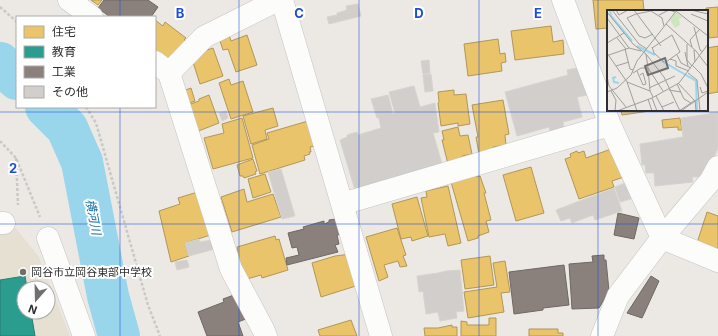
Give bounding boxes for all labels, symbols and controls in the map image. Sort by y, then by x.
text: B [176,5,185,21]
text: C [294,5,304,21]
text: D [414,5,424,21]
text: E [534,5,542,21]
inset map [607,10,708,111]
legend [16,16,156,108]
text: 住宅 [52,24,76,39]
text: 教育 [52,44,76,59]
text: 工業 [52,64,76,79]
text: その他 [52,84,88,99]
text: 2 [9,160,17,176]
water label: 横河川 [83,198,105,238]
place label: 岡谷市立岡谷東部中学校 [31,265,152,279]
marker: 岡谷市立岡谷東部中学校 [18,267,28,277]
north arrow [16,280,56,320]
text: N [26,301,39,317]

